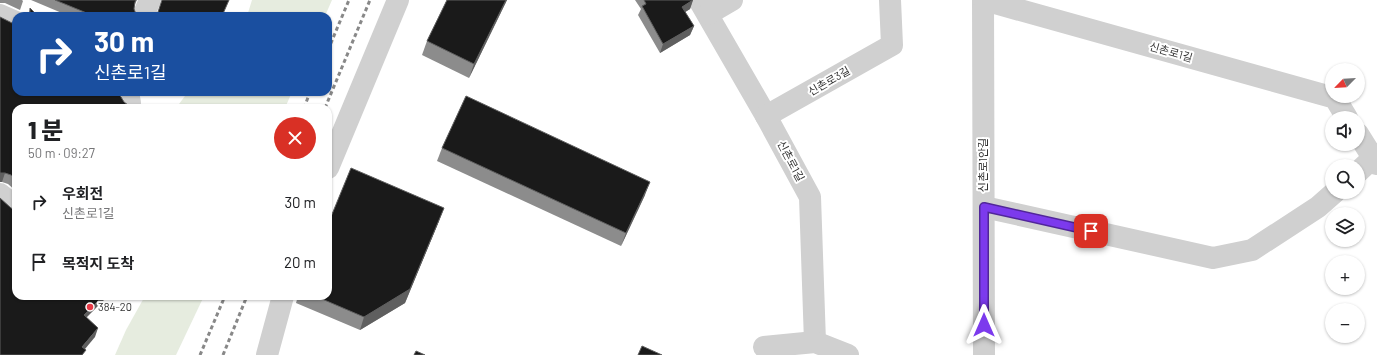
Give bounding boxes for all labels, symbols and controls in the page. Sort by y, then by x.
text: 30 m [94,24,154,58]
icon: right [28,28,80,80]
street label: 신촌로1길 [1148,39,1194,64]
text: 신촌로1길 [94,61,167,83]
street label: 신촌로3길 [806,63,852,98]
north arrow [1325,63,1365,103]
map controls [1325,63,1365,343]
button: sound [1325,111,1365,151]
text: 1 분 [28,115,63,144]
button: close [274,117,316,159]
street label: 신촌로1길 [775,138,808,183]
street label: 신촌로1안길 [976,138,989,192]
text: 50 m · 09:27 [28,145,95,161]
button: search [1325,159,1365,199]
text: 우회전 [62,184,103,202]
icon: right [28,191,50,213]
text: 30 m [284,193,316,211]
text: 신촌로1길 [62,205,114,221]
button: layers [1325,207,1365,247]
pin [1074,214,1108,248]
icon: arrive [1080,220,1102,242]
icon: arrive [28,251,50,273]
text: 20 m [284,253,316,271]
text: 목적지 도착 [62,254,134,272]
button: + [1325,255,1365,295]
place label: 384-20 [98,300,132,313]
marker: 384-20 [85,302,95,312]
button: − [1325,303,1365,343]
position arrow [963,304,1005,346]

